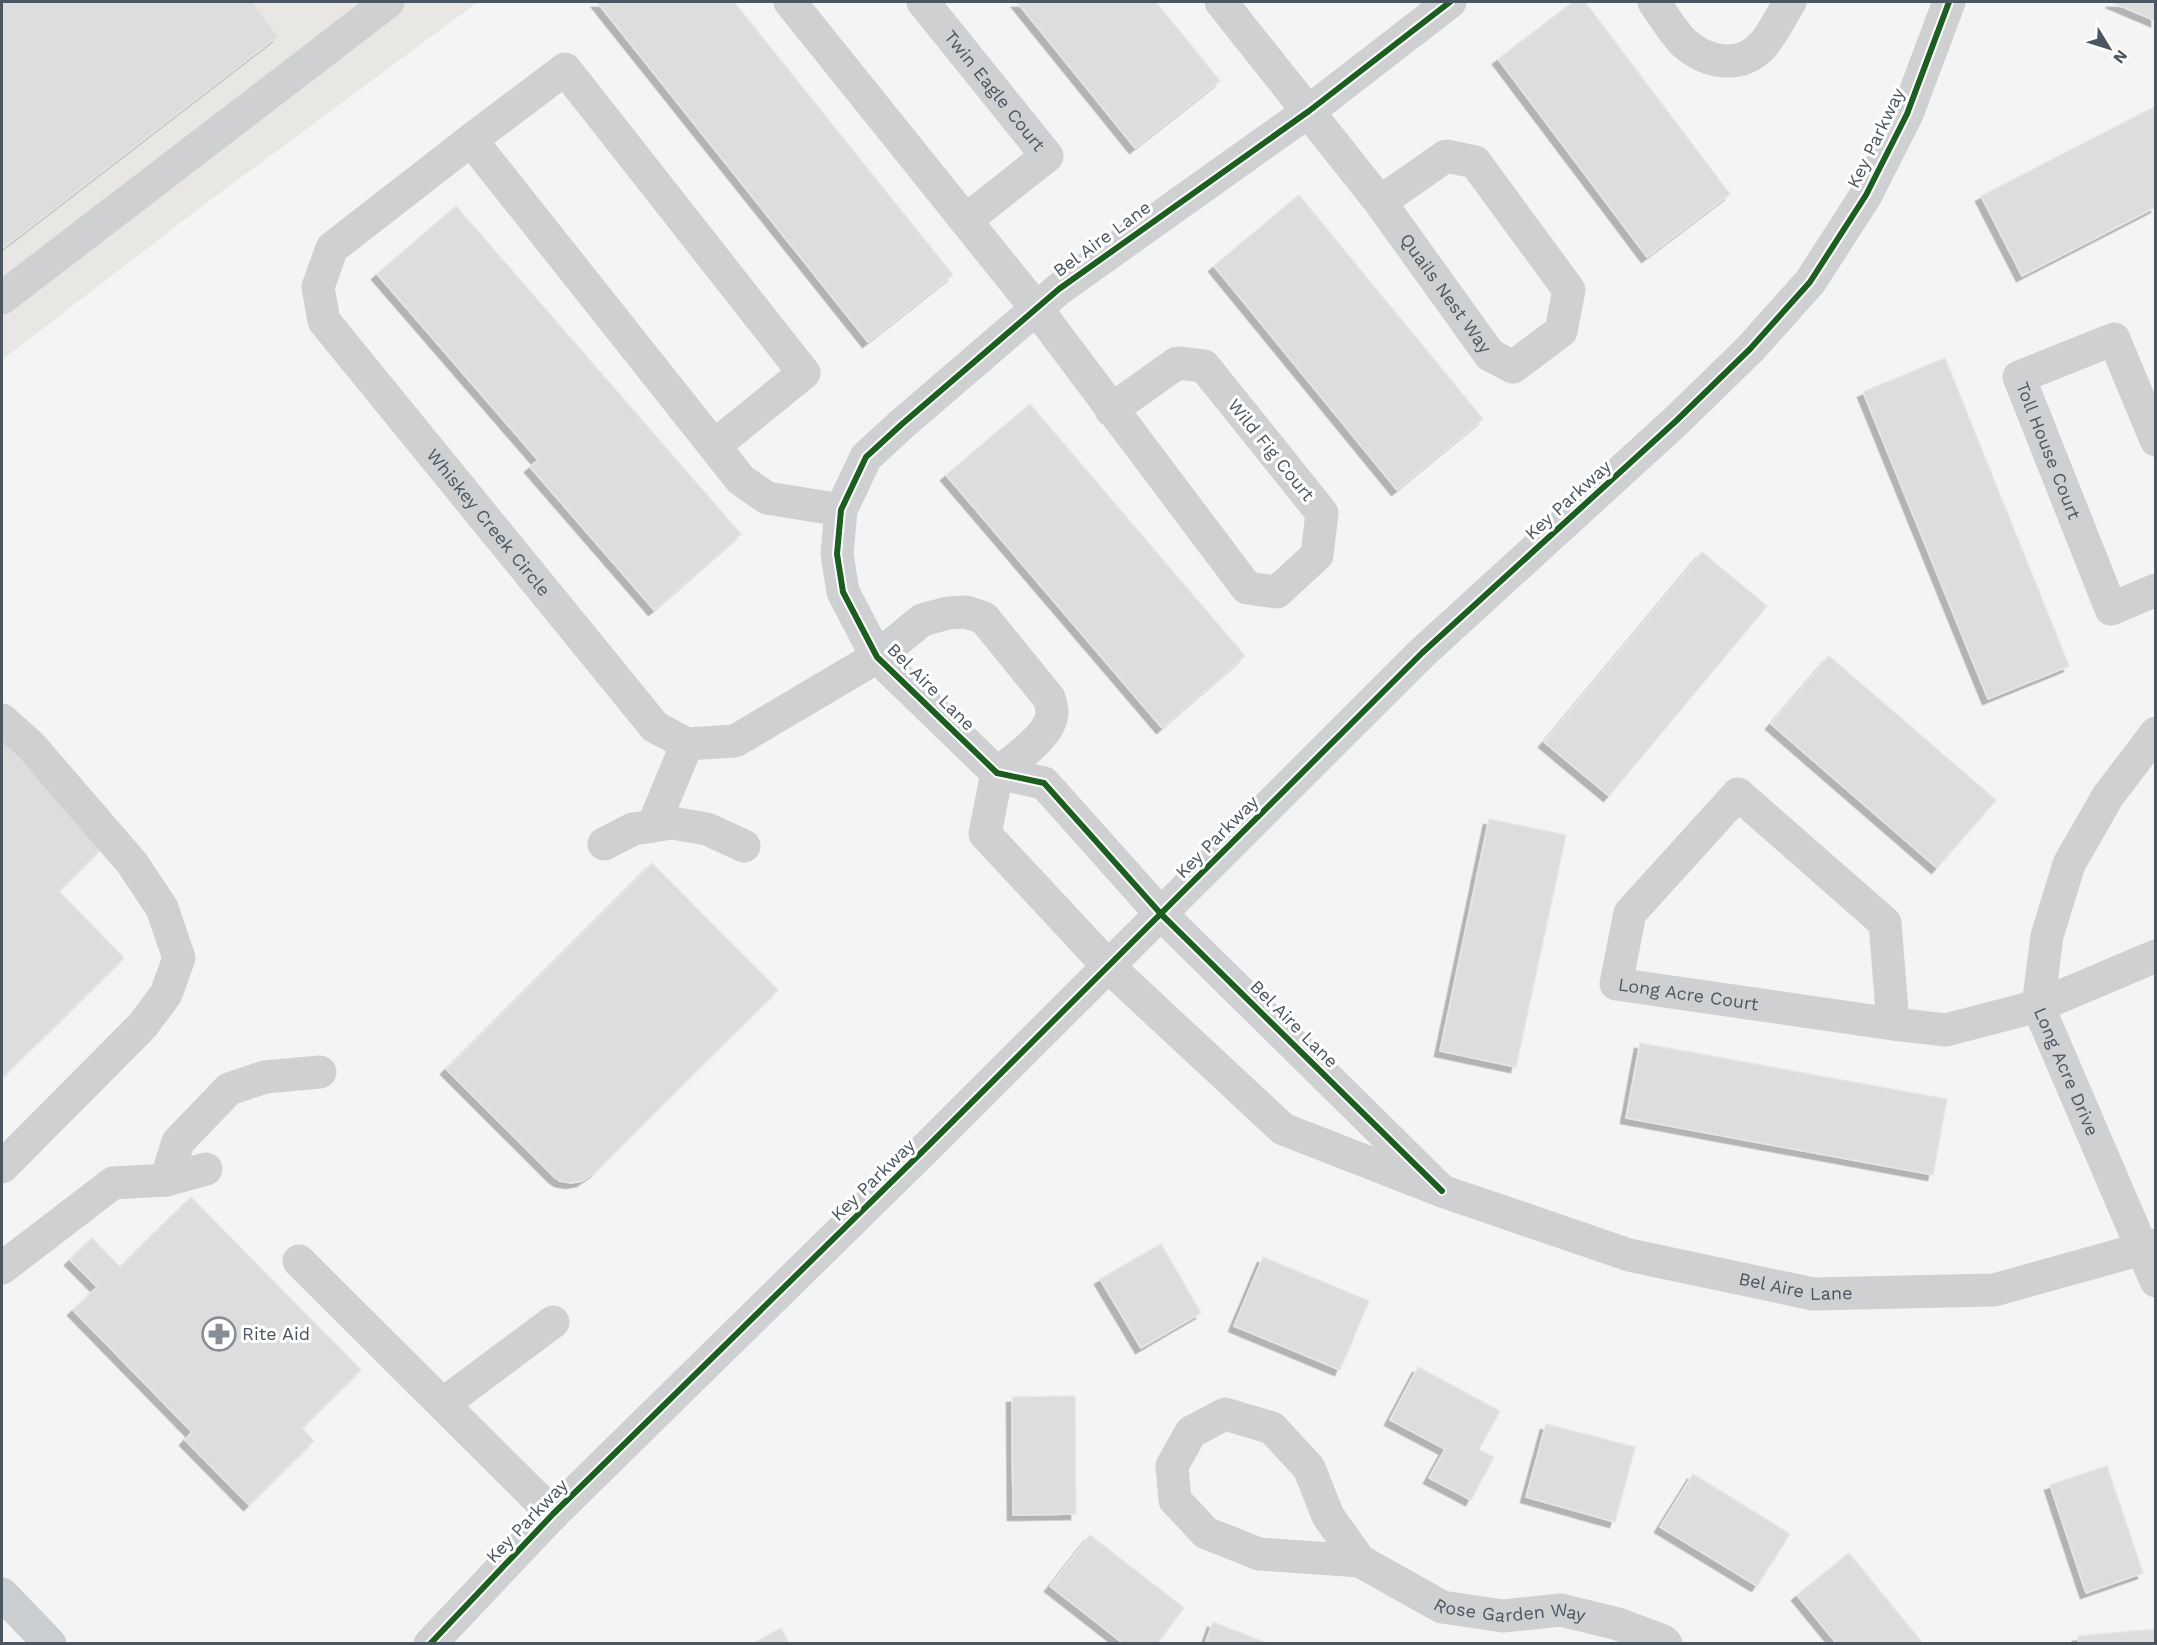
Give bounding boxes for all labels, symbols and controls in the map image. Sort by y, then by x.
north arrow [2079,18,2139,78]
street label: Twin Eagle Court [940,26,1050,155]
text: N [2109,46,2132,67]
street label: Key Parkway [1842,84,1909,191]
street label: Bel Aire Lane [1049,196,1154,281]
street label: Quails Nest Way [1396,229,1497,358]
street label: Toll House Court [2012,379,2086,523]
street label: Wild Fig Court [1224,394,1319,505]
street label: Whiskey Creek Circle [422,444,555,600]
street label: Key Parkway [1520,455,1616,544]
street label: Bel Aire Lane [883,639,979,735]
street label: Key Parkway [1171,790,1263,882]
street label: Long Acre Court [1617,973,1760,1015]
street label: Bel Aire Lane [1246,976,1342,1072]
street label: Long Acre Drive [2030,1004,2103,1139]
street label: Key Parkway [826,1134,919,1225]
street label: Bel Aire Lane [1737,1268,1853,1304]
pharmacy icon: Rite Aid [201,1316,237,1352]
place label: Rite Aid [242,1323,310,1344]
street label: Key Parkway [481,1474,572,1567]
street label: Rose Garden Way [1430,1594,1589,1626]

